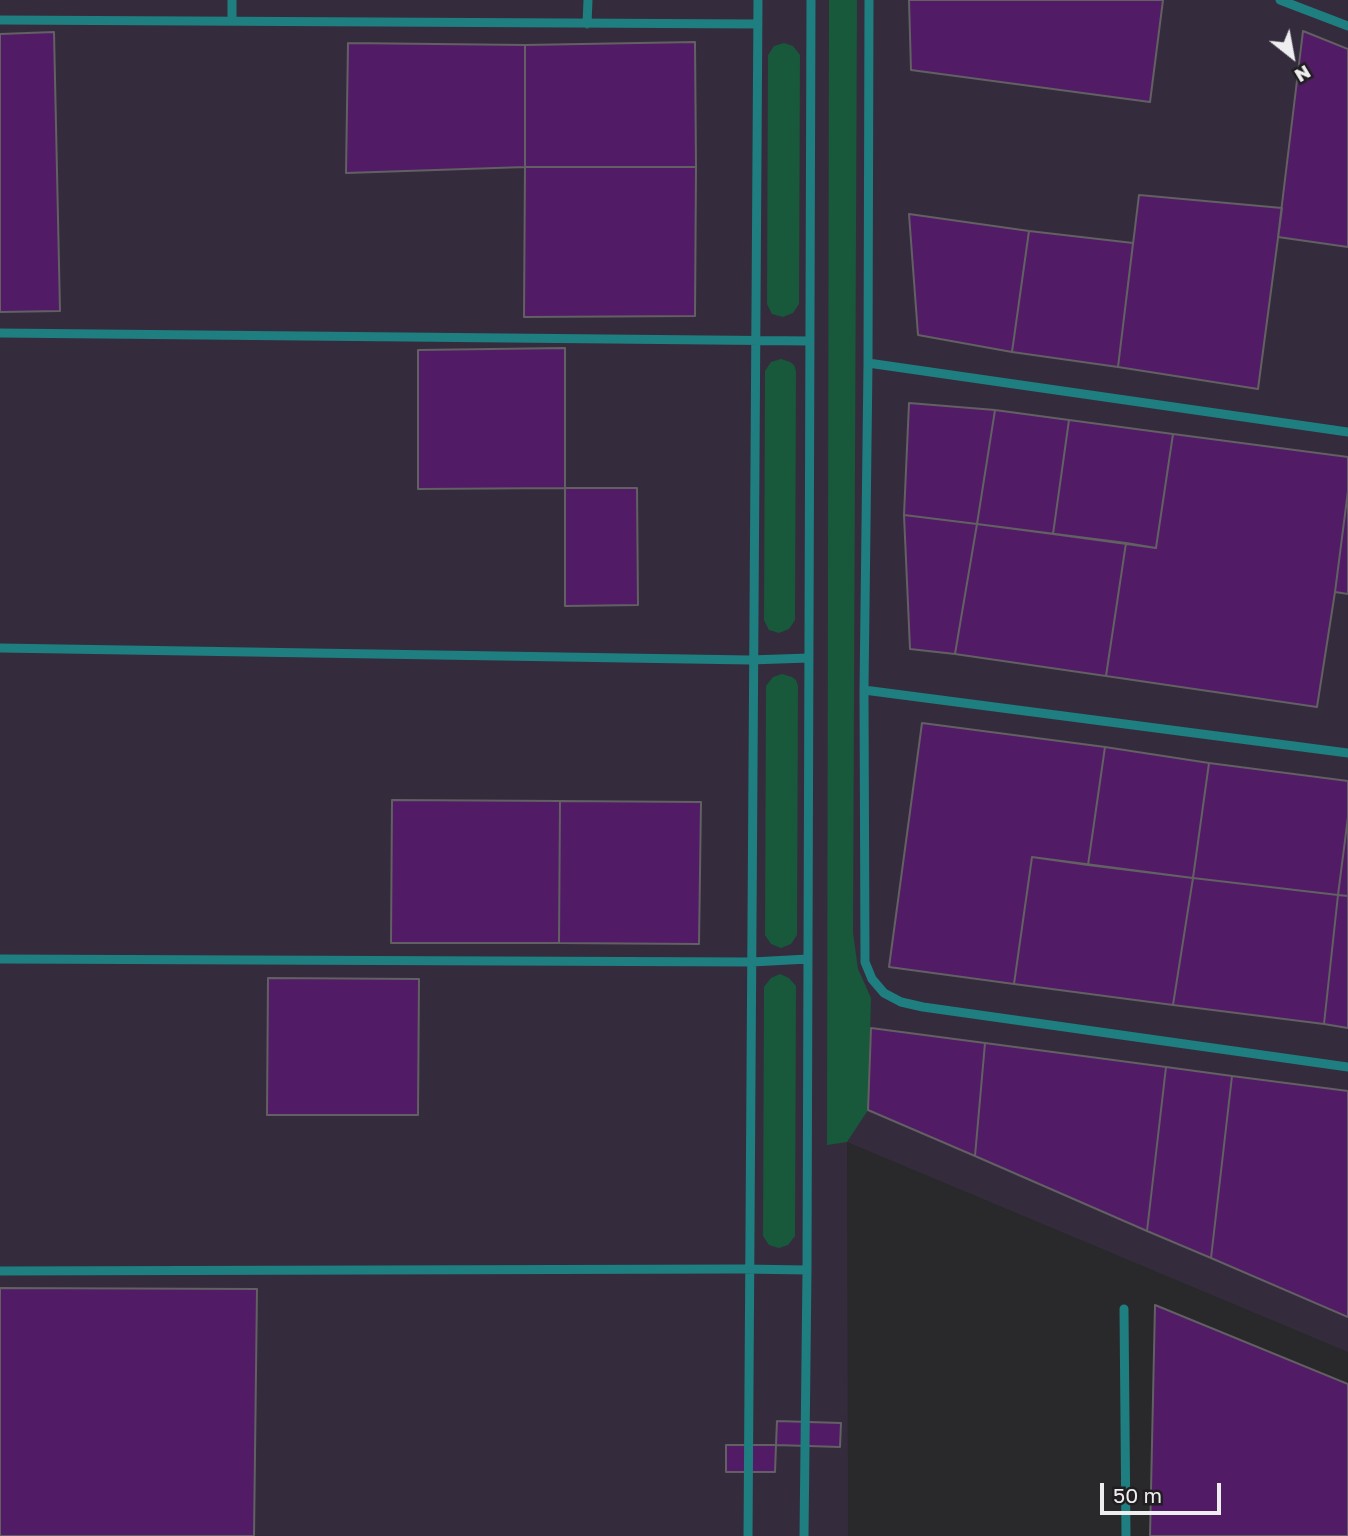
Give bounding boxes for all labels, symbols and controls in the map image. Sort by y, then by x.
north arrow [1257,21,1327,91]
text: N [1291,61,1315,88]
scale bar [1103,1470,1224,1514]
text: 50 m [1113,1482,1162,1508]

